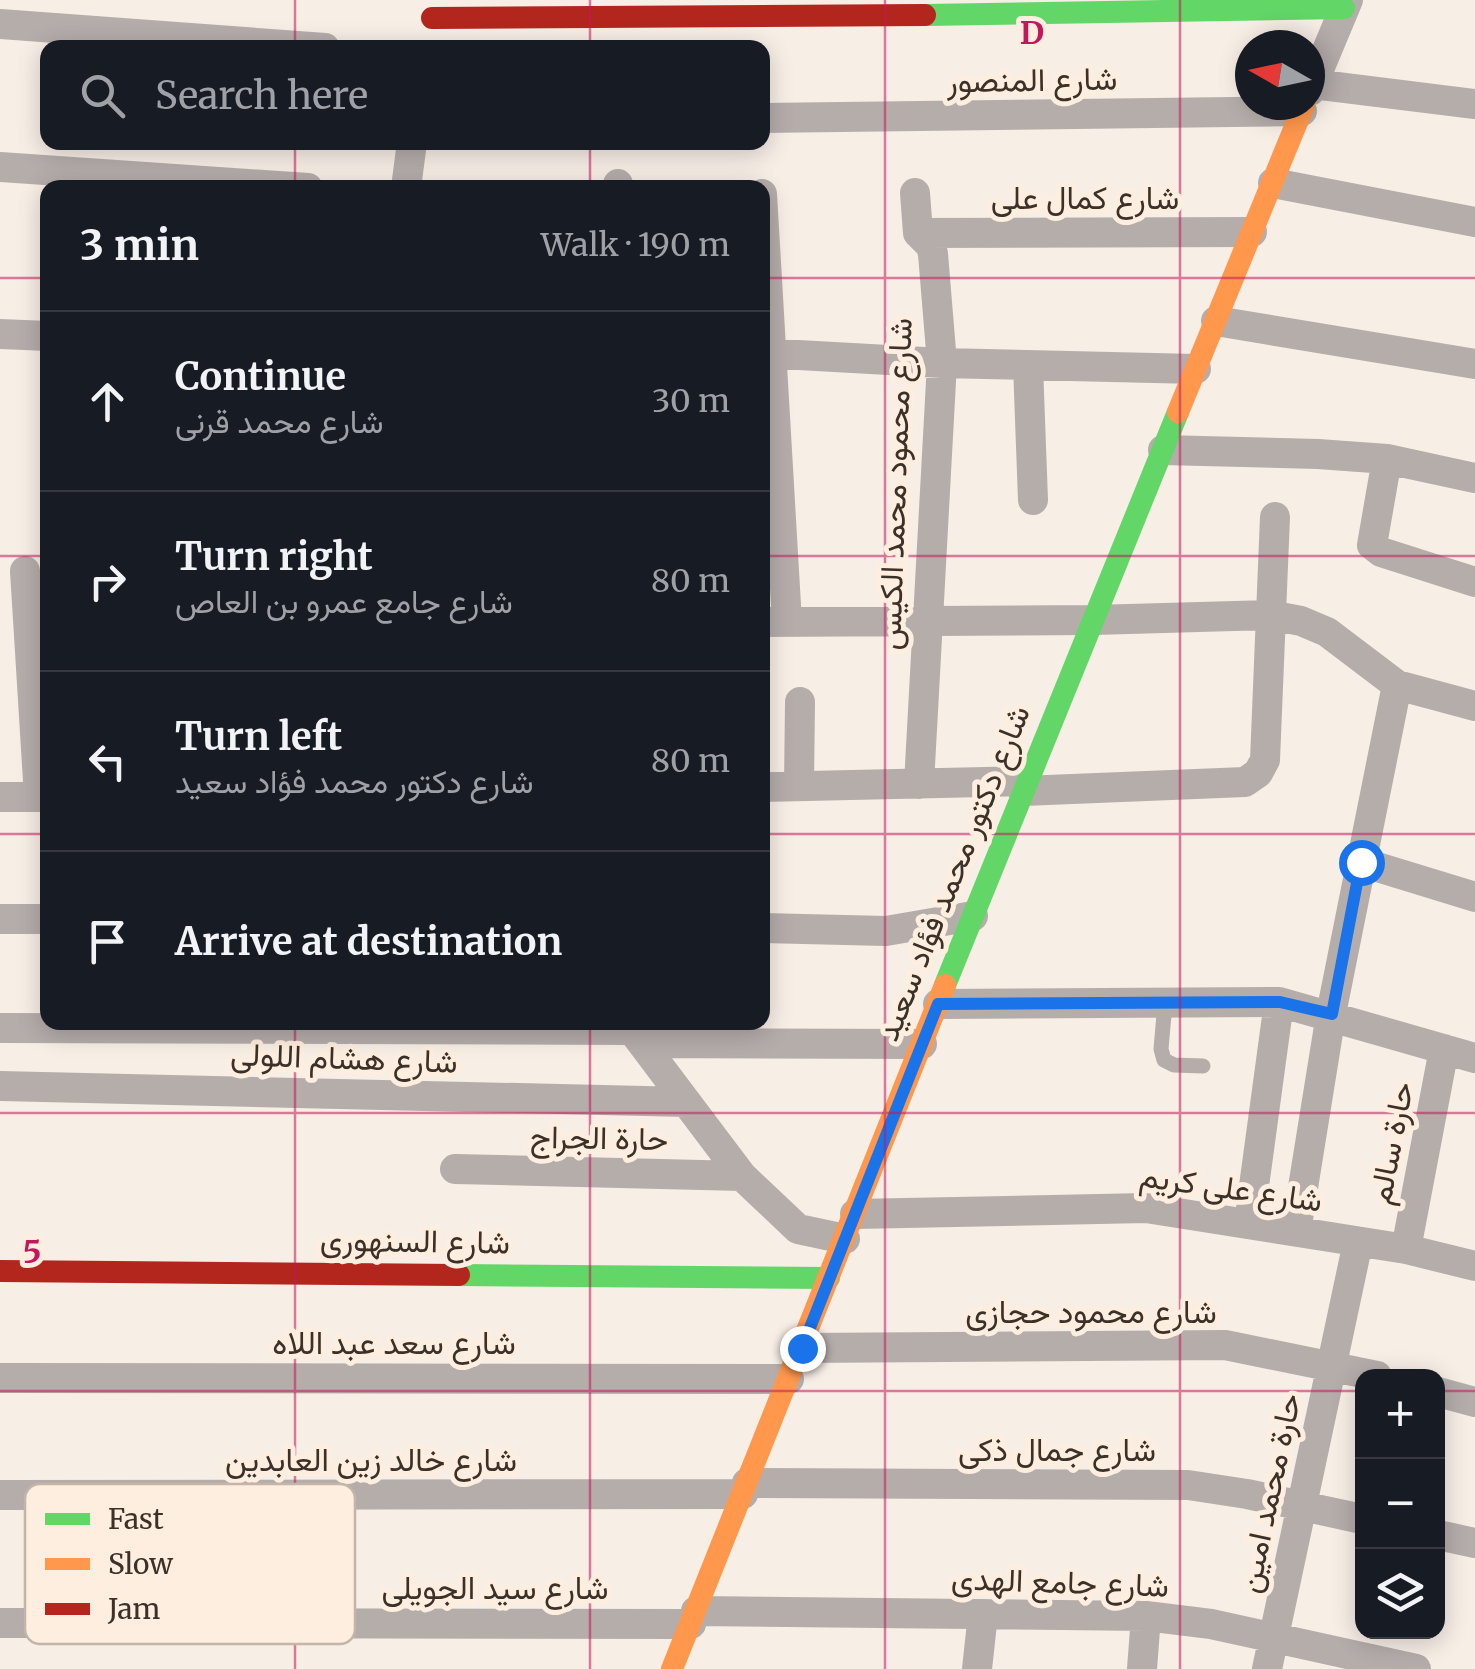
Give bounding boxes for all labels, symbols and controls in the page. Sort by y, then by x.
text: D [1020,13,1044,53]
north arrow [1235,30,1325,120]
search box [40,40,770,150]
street label: شارع المنصور [945,59,1118,104]
icon: search [75,68,130,123]
text: Search here [155,72,368,119]
street label: شارع كمال على [991,178,1179,220]
text: 3 min [80,219,199,271]
text: Walk · 190 m [541,225,730,265]
street label: شارع محمود محمد الكيس [869,317,923,651]
text: Continue [175,353,346,400]
icon: ahead [80,374,135,429]
text: 30 m [652,381,730,421]
text: شارع محمد قرنى [175,402,383,442]
text: Turn right [175,533,373,580]
icon: right [80,554,135,609]
text: 80 m [651,561,730,601]
text: شارع جامع عمرو بن العاص [175,582,513,622]
street label: شارع دكتور محمد فؤاد سعيد [867,699,1041,1047]
text: Turn left [175,713,342,760]
icon: left [80,734,135,789]
text: 80 m [651,741,730,781]
text: شارع دكتور محمد فؤاد سعيد [175,762,534,802]
route start [1339,840,1385,886]
icon: arrive [80,914,135,969]
text: Arrive at destination [175,918,562,965]
street label: شارع هشام اللولى [230,1034,458,1084]
street label: حارة سالم [1360,1078,1423,1208]
street label: حارة الجراج [530,1117,668,1161]
street label: شارع على كريم [1137,1155,1325,1223]
street label: شارع السنهورى [320,1219,510,1265]
text: 5 [23,1232,41,1272]
street label: شارع محمود حجازى [965,1292,1217,1334]
street label: شارع سعد عبد اللاه [272,1323,516,1365]
route end [780,1326,826,1372]
map controls [1355,1369,1445,1639]
button: + [1355,1369,1445,1459]
street label: حارة محمد امين [1228,1390,1310,1596]
street label: شارع جمال ذكى [958,1430,1156,1472]
street label: شارع خالد زين العابدين [225,1440,517,1482]
button: − [1355,1459,1445,1549]
legend [25,1484,355,1644]
text: Fast [108,1501,164,1537]
text: Slow [108,1546,173,1582]
button: layers [1355,1549,1445,1639]
street label: شارع جامع الهدى [950,1558,1170,1608]
street label: شارع سيد الجويلى [382,1568,608,1610]
text: Jam [107,1591,161,1627]

